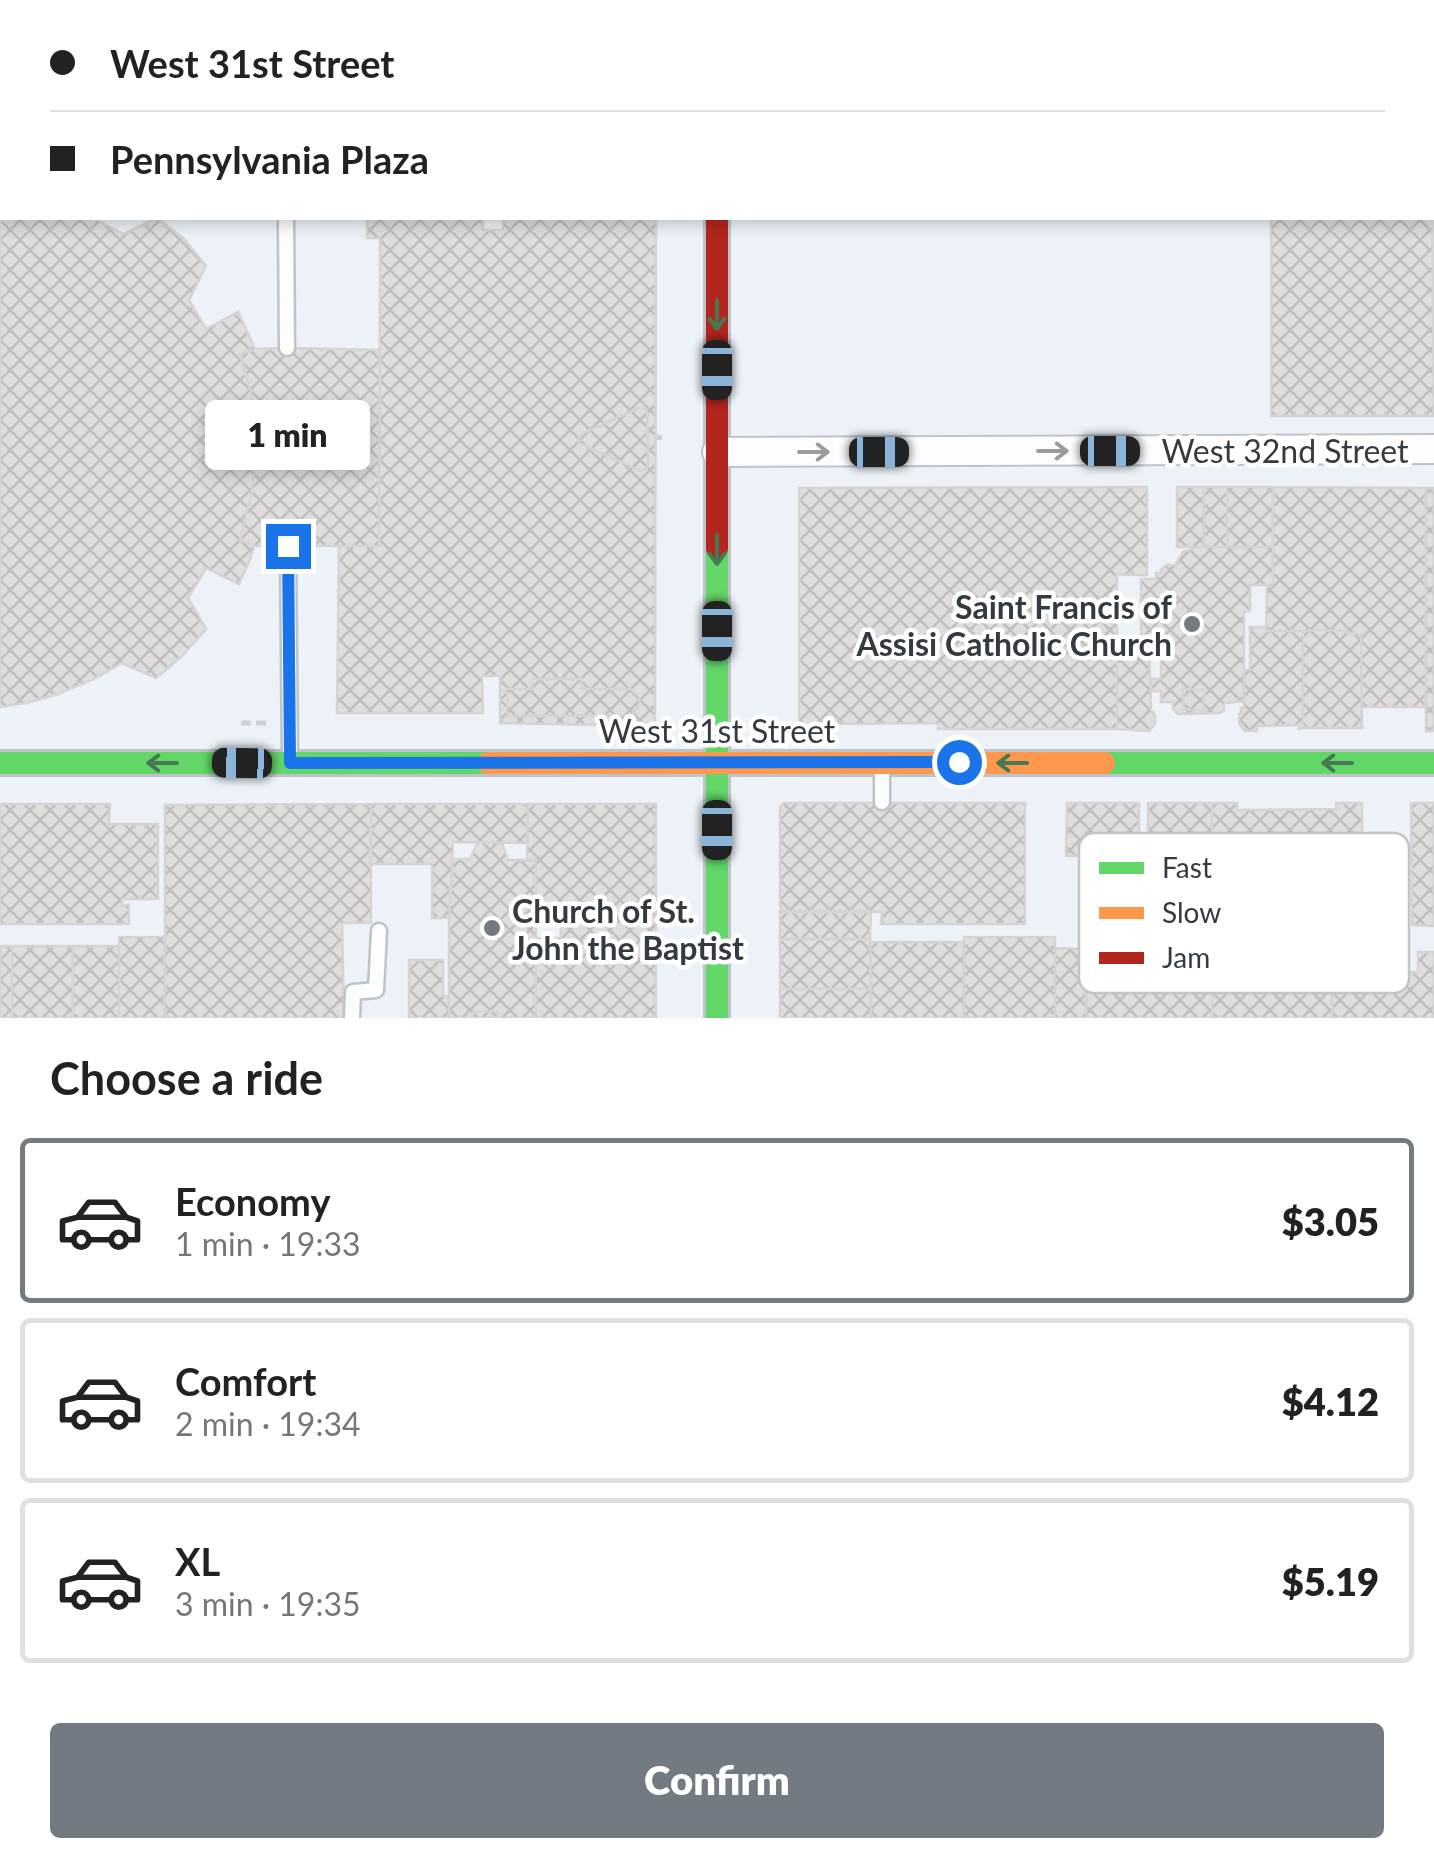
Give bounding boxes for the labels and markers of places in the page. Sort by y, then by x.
place label: Saint Francis of Assisi Catholic Church [856,587,1173,663]
marker: Saint Francis of Assisi Catholic Church [1181,613,1203,635]
place label: Church of St. John the Baptist [512,891,744,967]
marker: Church of St. John the Baptist [481,917,503,939]

